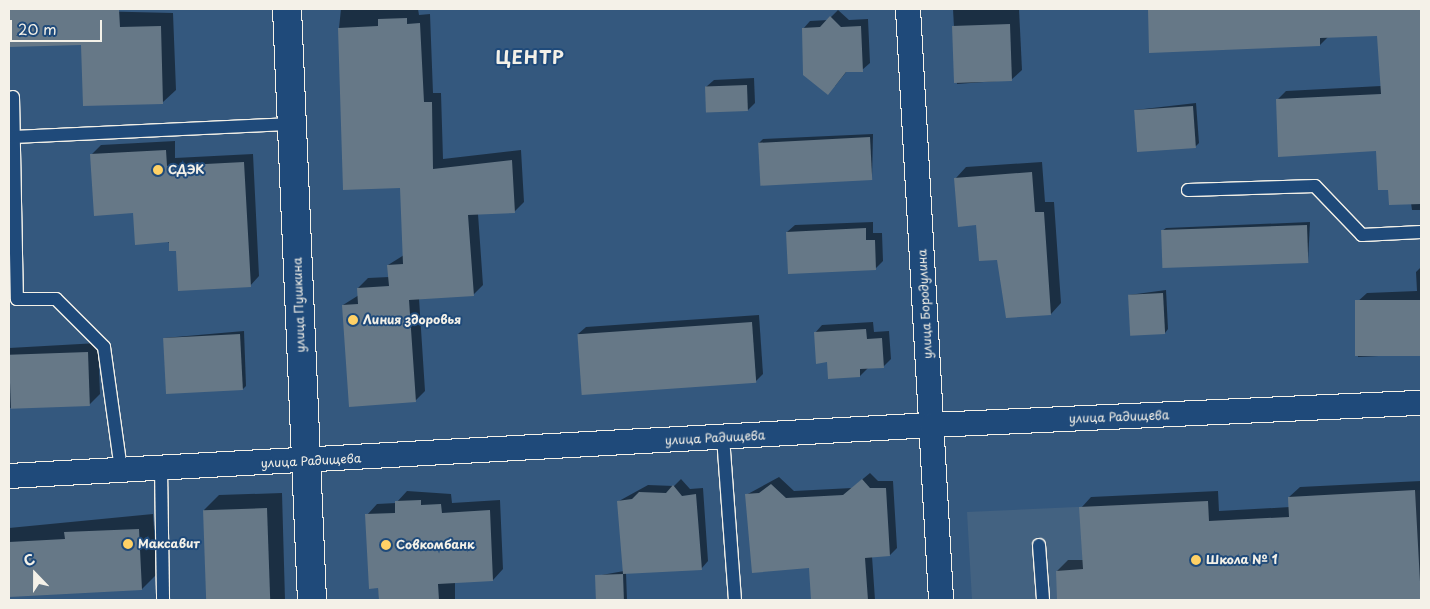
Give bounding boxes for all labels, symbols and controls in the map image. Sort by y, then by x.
scale bar [12,10,105,42]
text: 20 m [18,17,57,40]
district label: ЦЕНТР [495,46,565,68]
place label: СДЭК [168,163,204,177]
marker: СДЭК [152,164,164,176]
street label: улица Бородулина [915,248,935,360]
street label: улица Пушкина [290,257,308,353]
place label: Линия здоровья [363,313,461,327]
marker: Линия здоровья [347,314,359,326]
street label: улица Радищева [1068,408,1170,426]
street label: улица Радищева [664,428,766,448]
street label: улица Радищева [260,451,362,471]
place label: Максавит [138,537,200,551]
marker: Максавит [122,538,134,550]
place label: Совкомбанк [396,538,475,552]
marker: Совкомбанк [380,539,392,551]
text: С [20,548,38,571]
north arrow [10,549,60,599]
place label: Школа № 1 [1206,553,1278,567]
marker: Школа № 1 [1190,554,1202,566]

